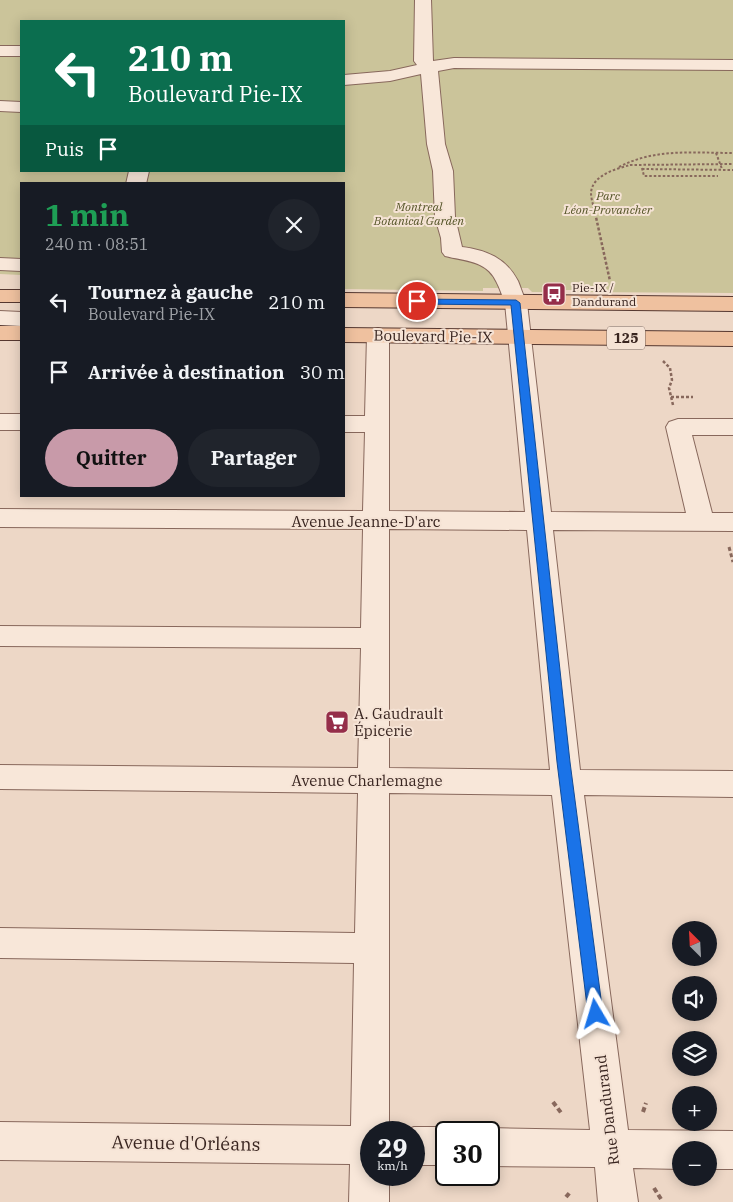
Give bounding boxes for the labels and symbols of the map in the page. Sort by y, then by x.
park label: Parc Léon-Provancher [563,188,653,217]
park label: Montreal Botanical Garden [373,199,464,228]
pin [396,280,438,322]
place label: Pie-IX / Dandurand [572,280,636,309]
bus stop icon: Pie-IX / Dandurand [541,281,567,307]
street label: Boulevard Pie-IX [373,325,493,347]
road number: 125 [607,326,645,349]
street label: Avenue Jeanne-D'arc [291,512,441,531]
place label: A. Gaudrault Épicerie [354,704,443,740]
supermarket icon: A. Gaudrault Épicerie [324,709,350,735]
street label: Avenue Charlemagne [292,771,442,790]
north arrow [672,921,718,966]
position arrow [569,987,621,1039]
street label: Rue Dandurand [591,1054,623,1166]
speed limit sign: 30 [435,1121,500,1186]
street label: Avenue d'Orléans [111,1130,261,1156]

